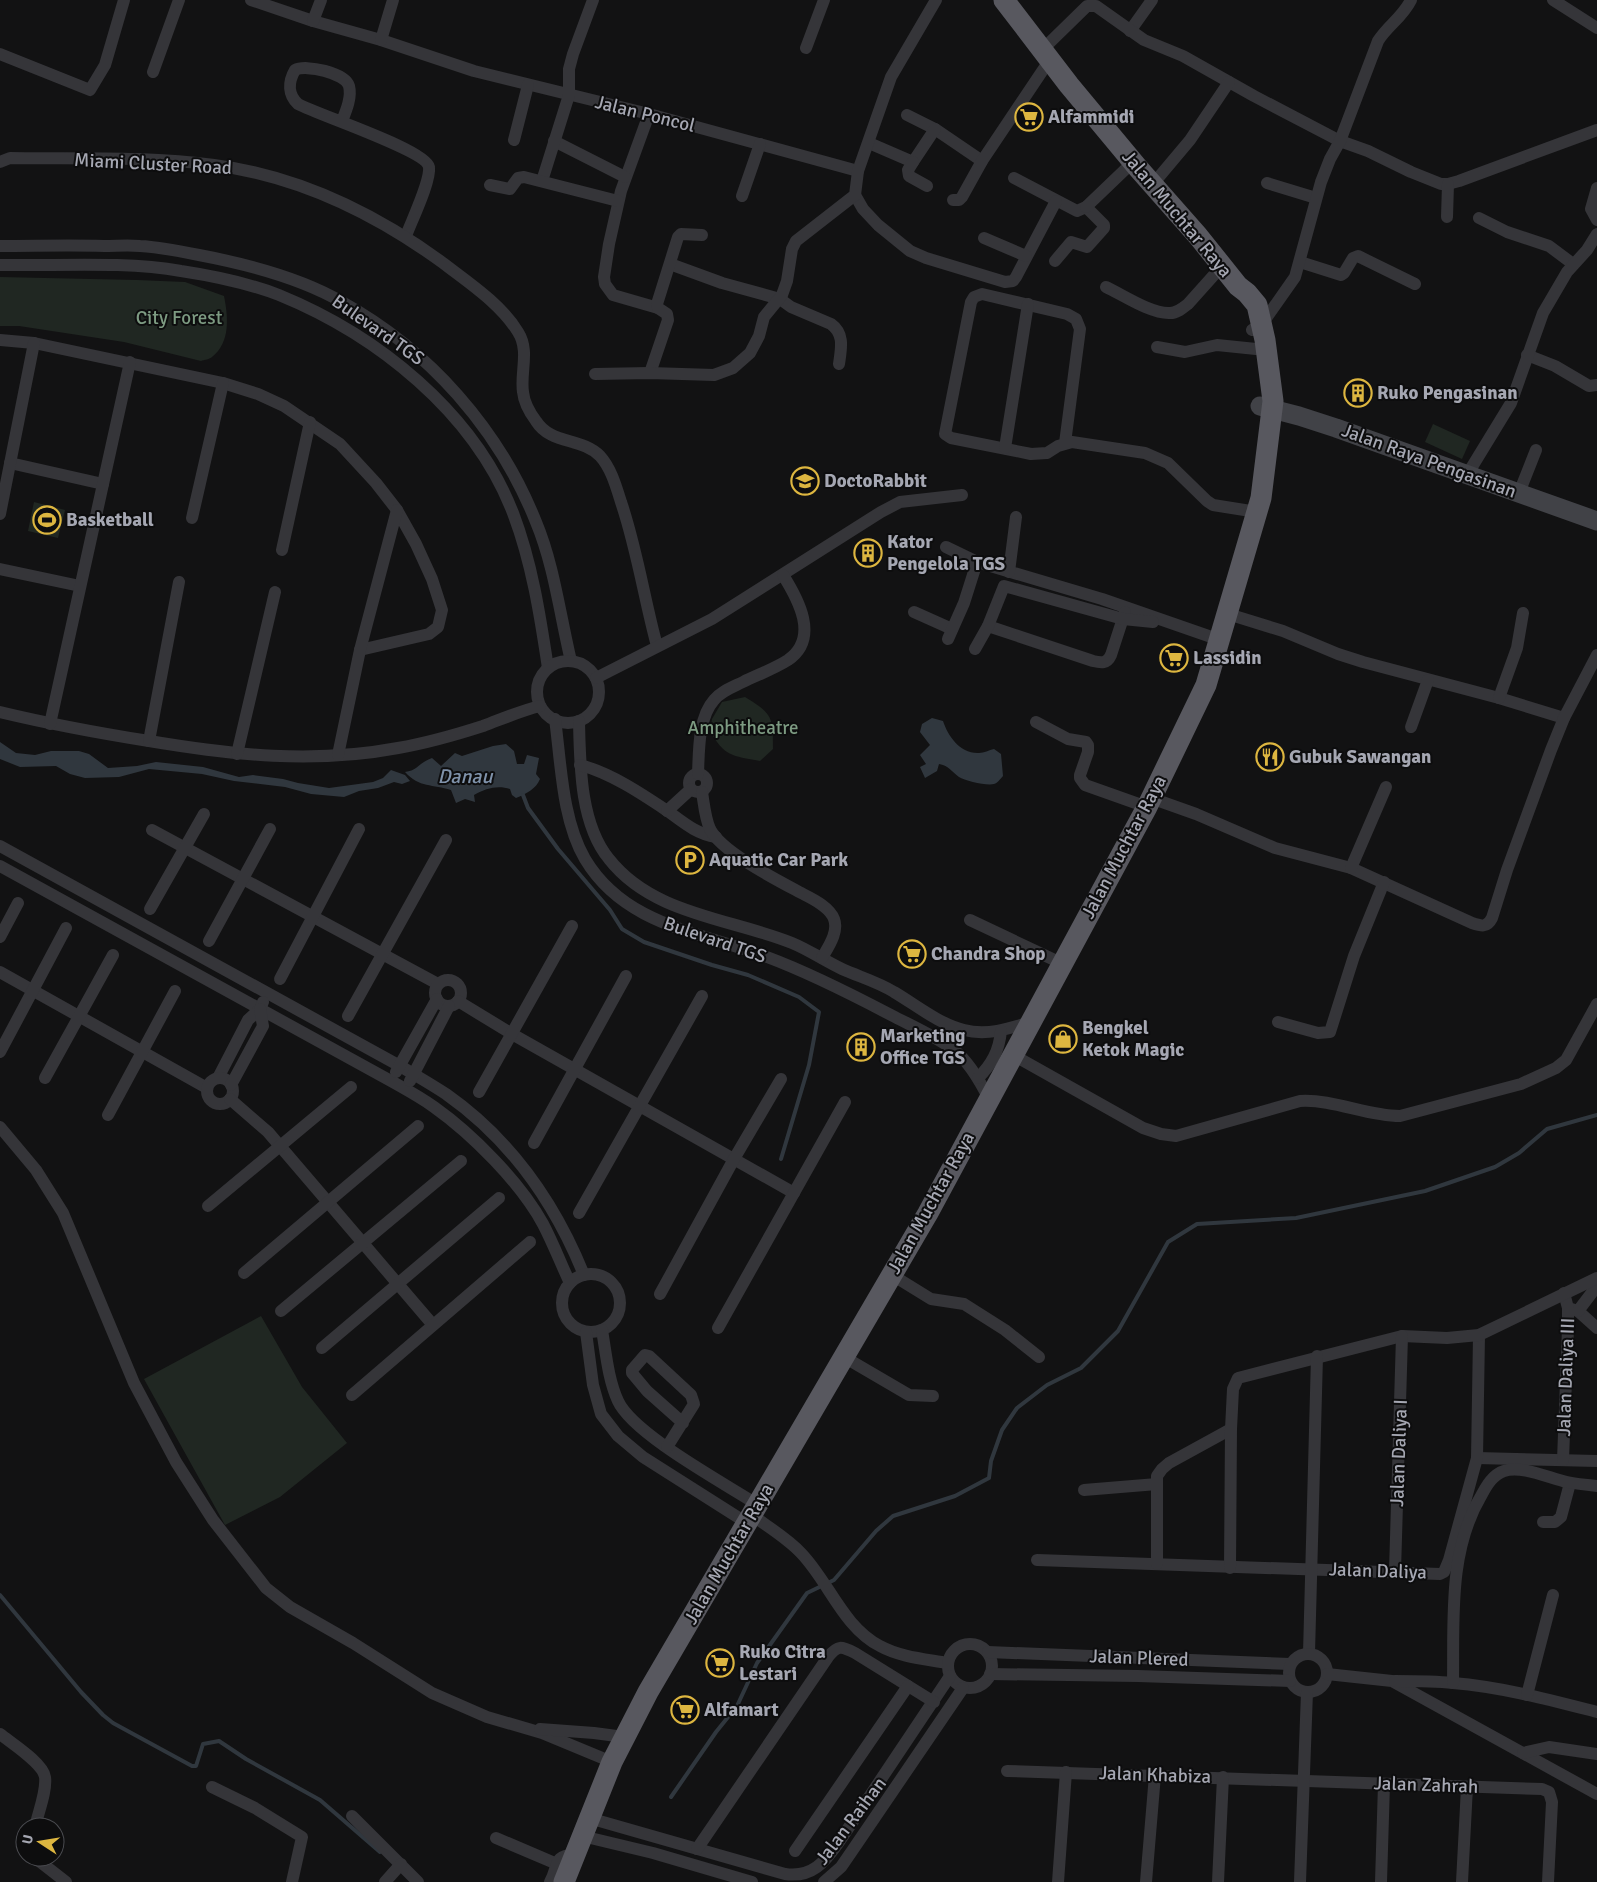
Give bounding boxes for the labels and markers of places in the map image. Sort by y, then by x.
supermarket icon: Alfammidi [1014,102,1044,132]
place label: Alfammidi [1048,105,1135,129]
building icon: Ruko Pengasinan [1343,378,1373,408]
place label: Ruko Pengasinan [1377,381,1518,405]
school or university icon: DoctoRabbit [790,466,820,496]
place label: DoctoRabbit [824,469,927,493]
sports icon: Basketball [32,505,62,535]
place label: Basketball [66,508,154,532]
place label: Kator Pengelola TGS [887,530,1006,576]
building icon: Kator Pengelola TGS [853,538,883,568]
supermarket icon: Lassidin [1159,643,1189,673]
place label: Lassidin [1193,646,1262,670]
restaurant icon: Gubuk Sawangan [1255,742,1285,772]
place label: Gubuk Sawangan [1289,745,1432,769]
parking icon: Aquatic Car Park [675,845,705,875]
place label: Aquatic Car Park [709,848,848,872]
supermarket icon: Chandra Shop [897,939,927,969]
place label: Chandra Shop [931,942,1046,966]
place label: Bengkel Ketok Magic [1082,1016,1184,1062]
place label: Marketing Office TGS [880,1024,966,1070]
shop icon: Bengkel Ketok Magic [1048,1024,1078,1054]
building icon: Marketing Office TGS [846,1032,876,1062]
place label: Ruko Citra Lestari [739,1640,826,1686]
supermarket icon: Ruko Citra Lestari [705,1648,735,1678]
supermarket icon: Alfamart [670,1695,700,1725]
place label: Alfamart [704,1698,779,1722]

